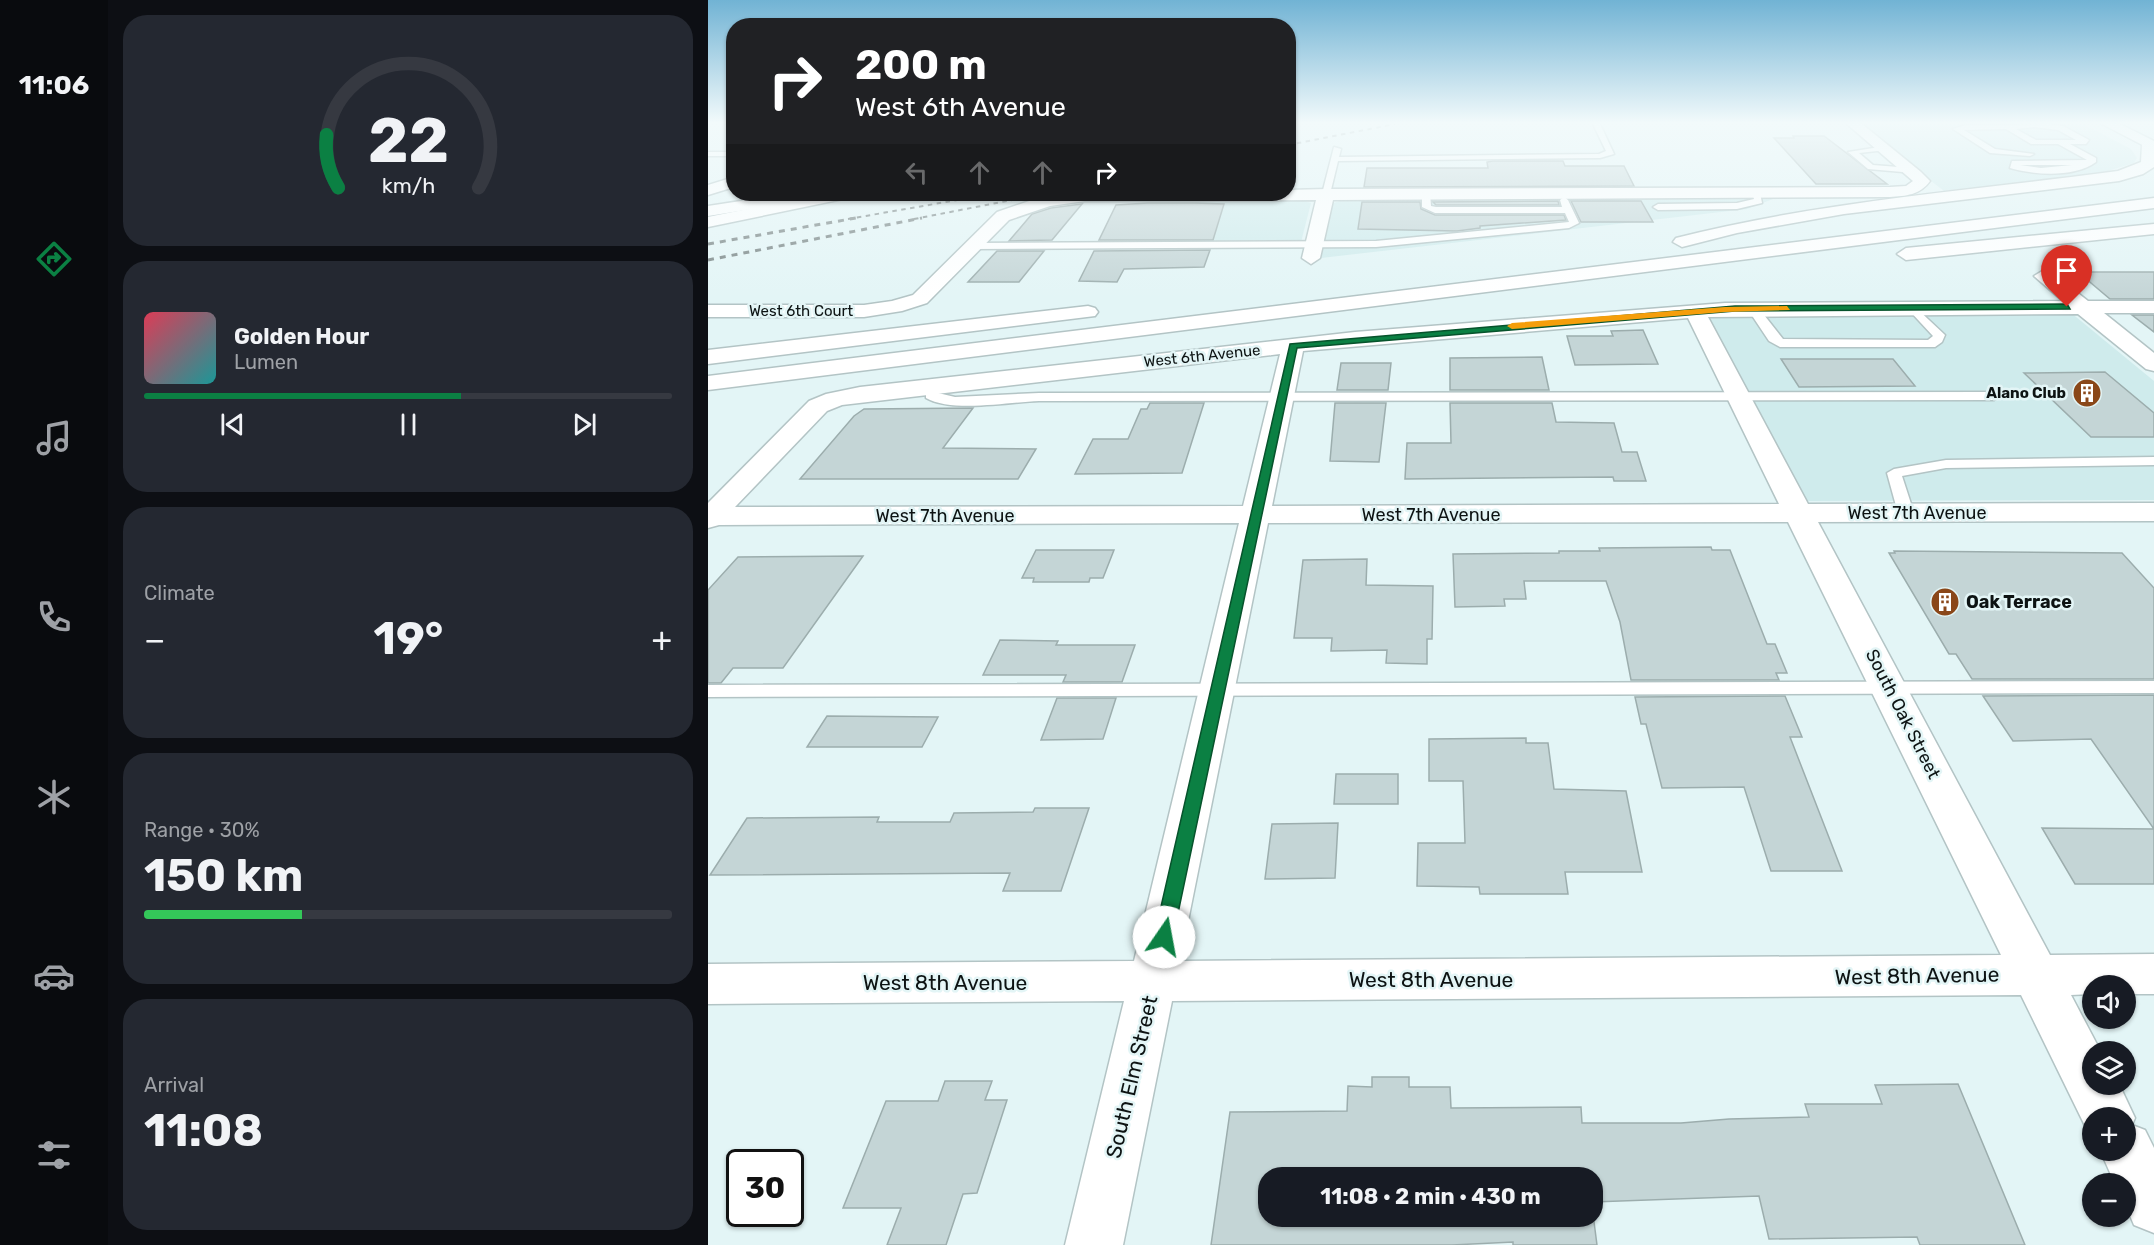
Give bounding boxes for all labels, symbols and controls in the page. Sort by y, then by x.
text: 200 m [855,40,987,90]
icon: right [756,42,834,120]
text: 11:06 [19,69,89,101]
text: West 6th Avenue [855,91,1066,123]
text: 22 [367,104,449,178]
icon: left [900,156,933,189]
icon: ahead [963,156,996,189]
icon: ahead [1026,156,1059,189]
icon: right [1089,156,1122,189]
text: km/h [381,173,435,198]
icon: directions [33,238,75,280]
pin [2041,245,2092,307]
icon: arrive [2050,254,2083,287]
street label: West 6th Court [749,302,853,320]
text: Golden Hour [234,323,369,350]
street label: West 6th Avenue [1143,341,1261,371]
text: Lumen [234,350,298,374]
building icon: Alano Club [2071,377,2103,409]
place label: Alano Club [1986,384,2066,402]
icon: previous [216,408,249,441]
icon: pause [392,408,425,441]
icon: next [568,408,601,441]
icon: music [33,417,75,459]
street label: West 7th Avenue [1848,502,1986,524]
street label: West 7th Avenue [1362,504,1500,526]
street label: West 7th Avenue [876,505,1014,527]
text: Climate [144,581,215,605]
building icon: Oak Terrace [1929,586,1961,618]
place label: Oak Terrace [1966,591,2072,613]
icon: phone [33,596,75,638]
text: 19° [374,612,443,665]
text: − [144,620,165,659]
text: + [651,620,672,659]
street label: South Oak Street [1861,646,1945,782]
icon: climate [33,776,75,818]
text: Range · 30% [144,818,260,842]
text: 150 km [144,849,303,902]
position arrow [1132,905,1196,969]
icon: car [33,955,75,997]
street label: West 8th Avenue [1834,962,2000,989]
street label: West 8th Avenue [1349,967,1513,992]
street label: West 8th Avenue [863,970,1027,995]
map controls [2082,975,2136,1227]
button: sound [2082,975,2136,1029]
street label: South Elm Street [1101,993,1162,1161]
button: layers [2082,1041,2136,1095]
text: Arrival [144,1073,204,1097]
text: 11:08 [144,1104,263,1157]
button: + [2082,1107,2136,1161]
icon: filters [33,1134,75,1176]
speed limit sign: 30 [726,1149,804,1227]
button: − [2082,1173,2136,1227]
text: 11:08 · 2 min · 430 m [1320,1183,1541,1210]

